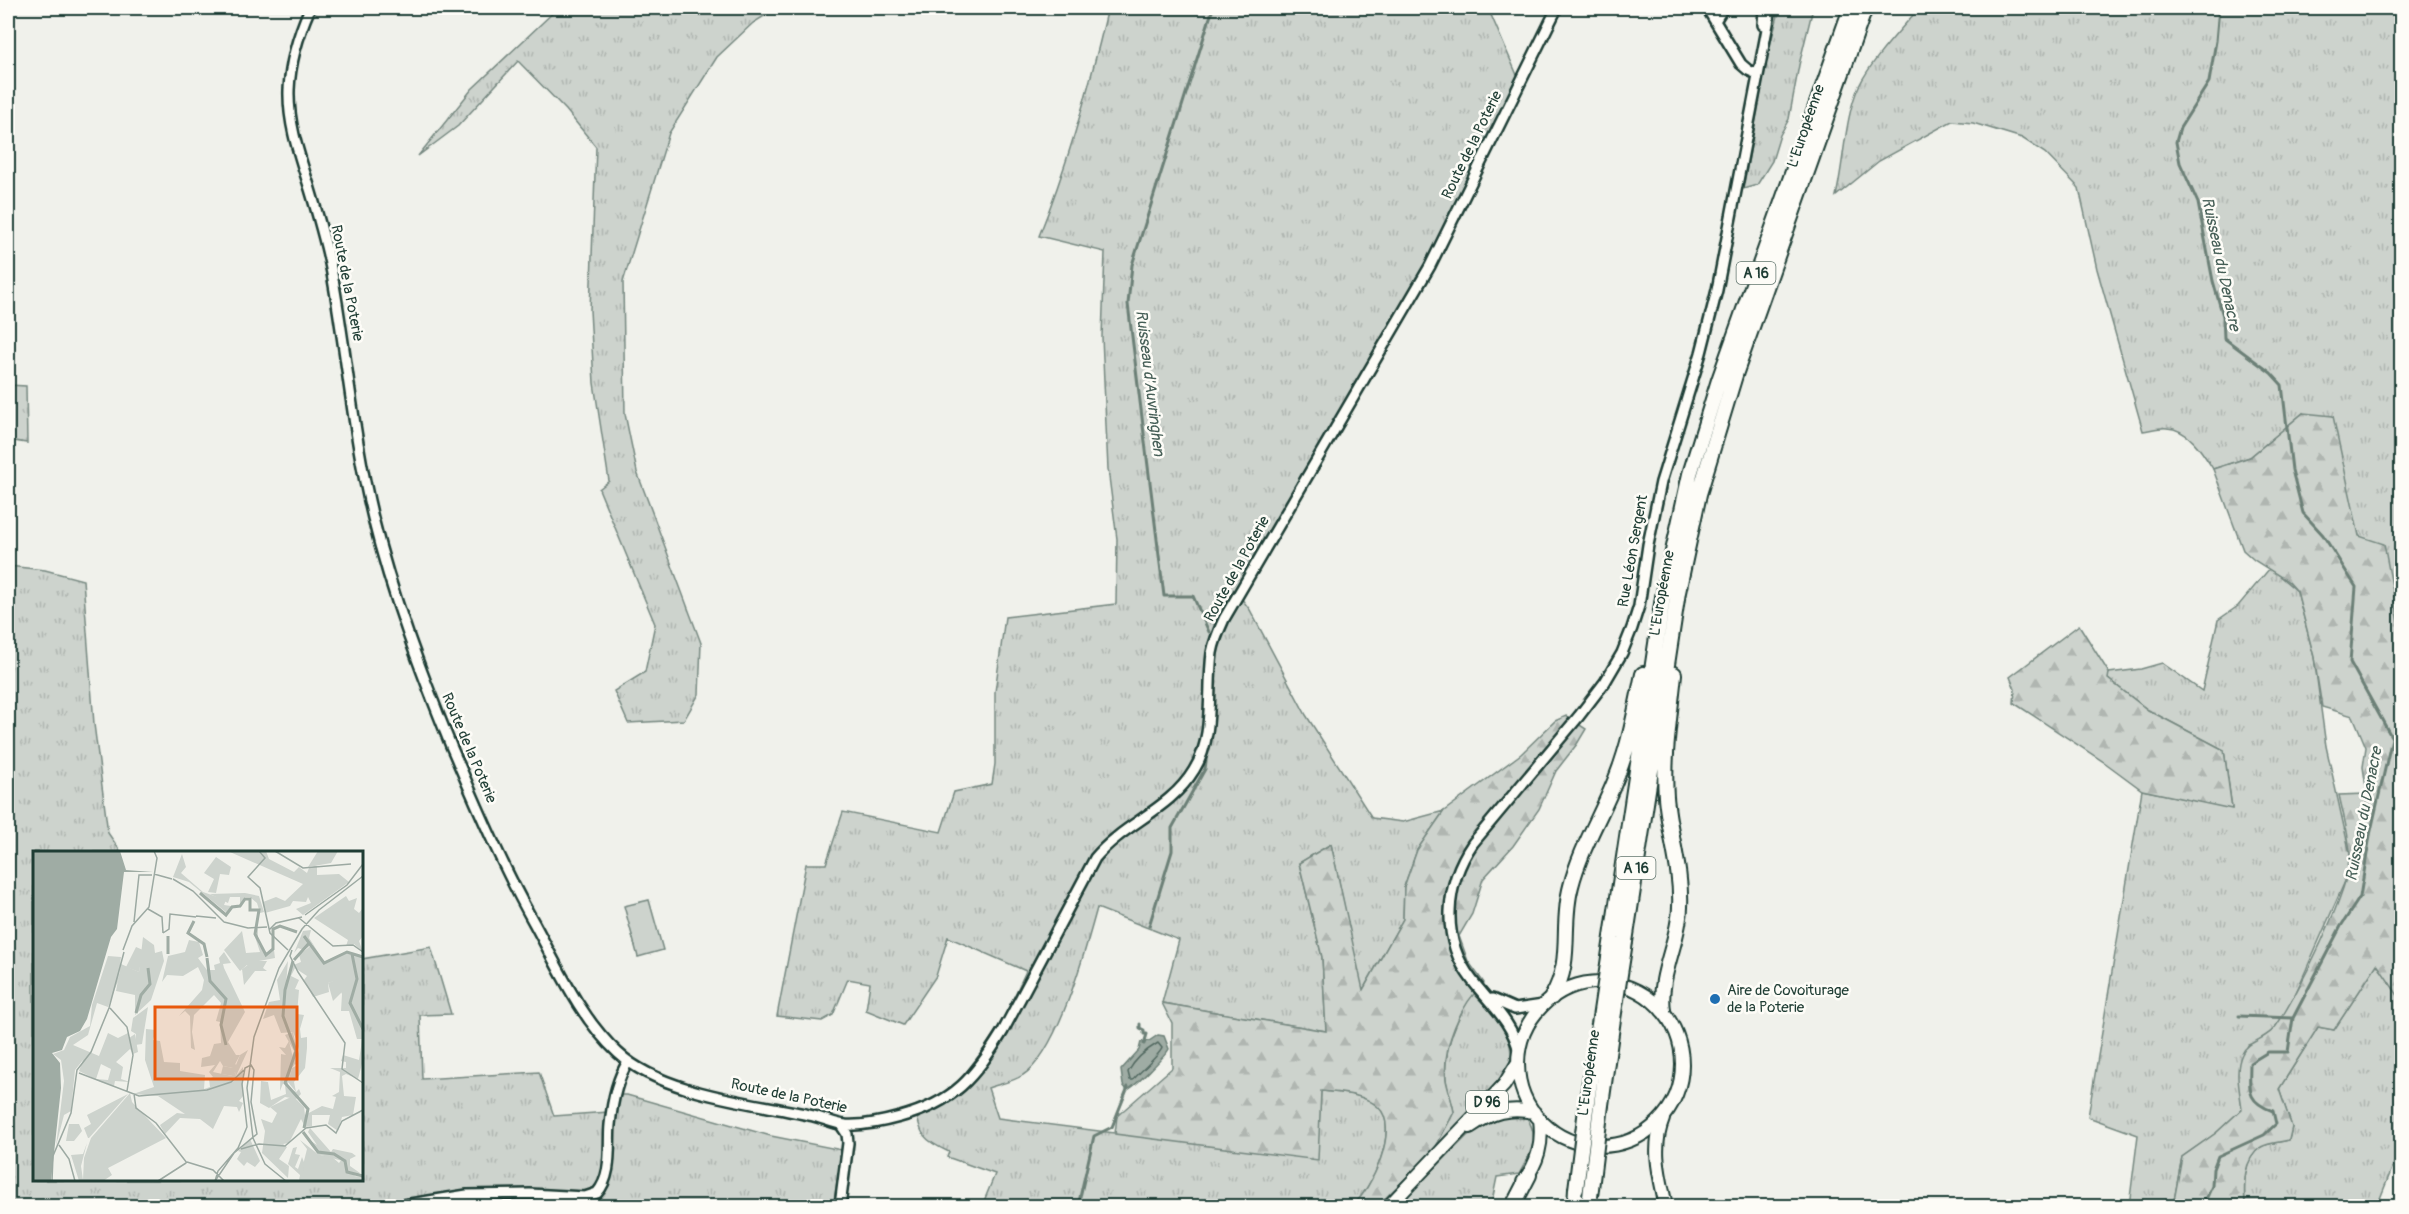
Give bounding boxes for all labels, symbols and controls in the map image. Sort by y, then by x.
street label: L'Européenne [1783,81,1829,170]
street label: Route de la Poterie [1438,87,1507,202]
water label: Ruisseau du Denacre [2197,195,2245,335]
street label: Route de la Poterie [326,223,368,343]
road number: A 16 [1736,262,1776,284]
water label: Ruisseau d'Auvringhen [1131,309,1169,458]
street label: Rue Léon Sergent [1614,493,1652,609]
street label: Route de la Poterie [1200,512,1274,625]
street label: L'Européenne [1645,548,1679,637]
street label: Route de la Poterie [437,690,501,807]
water label: Ruisseau du Denacre [2341,743,2387,883]
inset map [33,851,363,1181]
road number: A 16 [1616,857,1656,879]
place label: Aire de Covoiturage de la Poterie [1727,981,1850,1017]
marker: Aire de Covoiturage de la Poterie [1708,992,1722,1006]
street label: L'Européenne [1574,1028,1605,1117]
street label: Route de la Poterie [729,1074,849,1118]
road number: D 96 [1466,1091,1508,1113]

